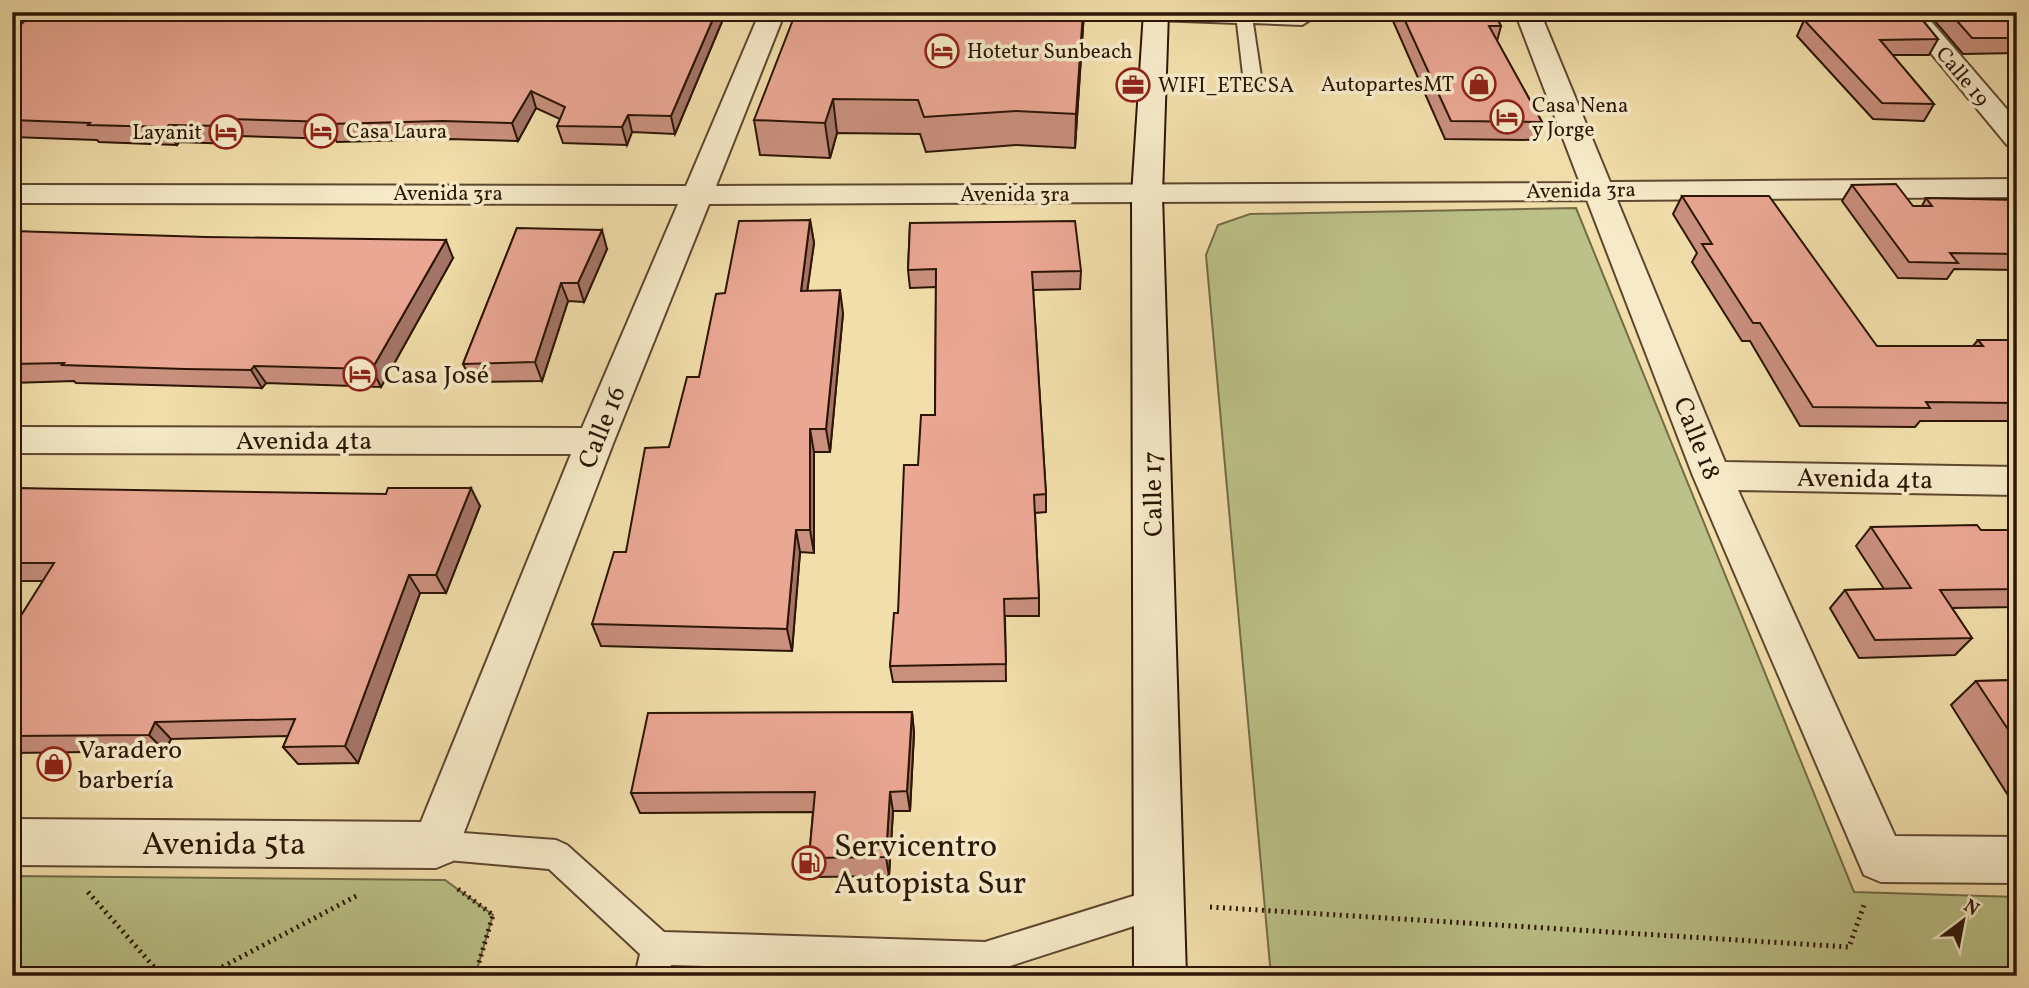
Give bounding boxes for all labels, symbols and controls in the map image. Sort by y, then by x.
hotel icon: Hotetur Sunbeach [923,32,961,70]
place label: Hotetur Sunbeach [967,38,1133,67]
street label: Calle 19 [1928,41,1995,113]
shop icon: AutopartesMT [1460,65,1498,103]
office icon: WIFI_ETECSA [1114,66,1152,104]
place label: AutopartesMT [1321,71,1454,100]
place label: WIFI_ETECSA [1158,72,1294,101]
place label: Casa Nena y Jorge [1532,92,1628,145]
hotel icon: Casa Nena y Jorge [1488,98,1526,136]
hotel icon: Casa Laura [302,112,340,150]
hotel icon: Layanit [207,113,245,151]
place label: Casa Laura [346,118,447,147]
place label: Layanit [132,119,202,148]
street label: Avenida 3ra [1526,176,1636,207]
street label: Avenida 3ra [393,180,503,209]
street label: Avenida 3ra [960,181,1070,210]
hotel icon: Casa José [341,355,379,393]
place label: Casa José [384,358,489,394]
street label: Calle 16 [570,381,636,474]
street label: Calle 18 [1663,392,1729,485]
street label: Avenida 4ta [236,424,372,460]
street label: Calle 17 [1135,451,1173,537]
street label: Avenida 4ta [1797,461,1933,499]
place label: Varadero barbería [78,733,182,799]
shop icon: Varadero barbería [35,745,73,783]
street label: Avenida 5ta [142,824,306,868]
place label: Servicentro Autopista Sur [834,826,1026,907]
fuel station icon: Servicentro Autopista Sur [790,844,828,882]
north arrow [1927,886,1997,956]
text: N [1958,894,1984,923]

